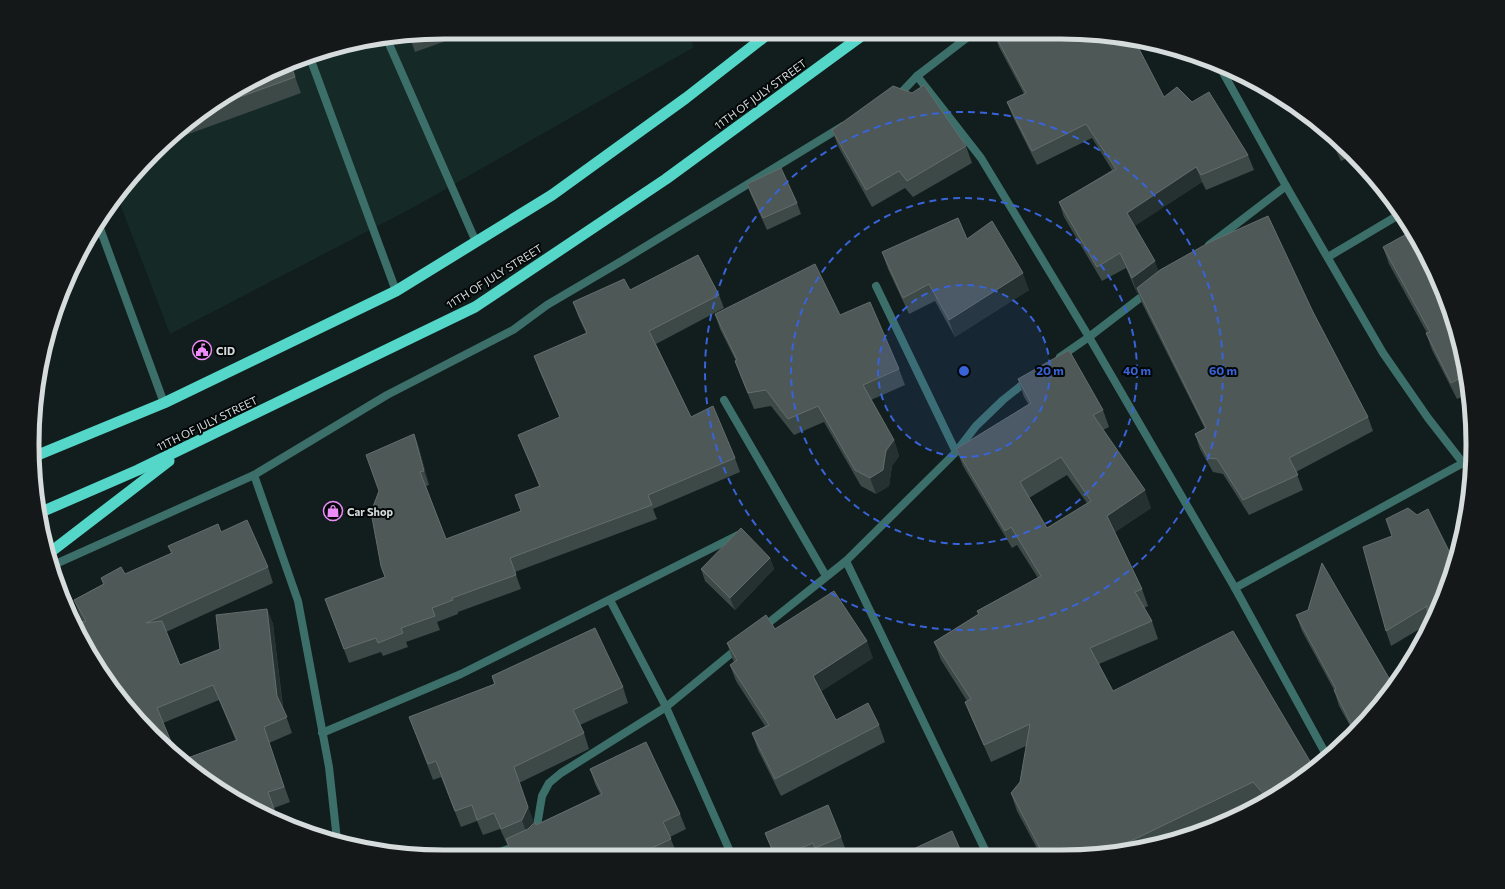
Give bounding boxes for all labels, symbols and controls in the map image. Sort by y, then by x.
street label: 11TH OF JULY STREET [711,56,809,133]
street label: 11TH OF JULY STREET [444,241,545,312]
public building icon: CID [191,339,213,361]
place label: CID [216,344,235,357]
text: 20 m [1036,363,1064,377]
text: 40 m [1123,363,1151,377]
text: 60 m [1209,363,1237,377]
centre of rings [957,364,971,378]
street label: 11TH OF JULY STREET [154,393,260,454]
shop icon: Car Shop [322,500,344,522]
place label: Car Shop [347,505,393,518]

